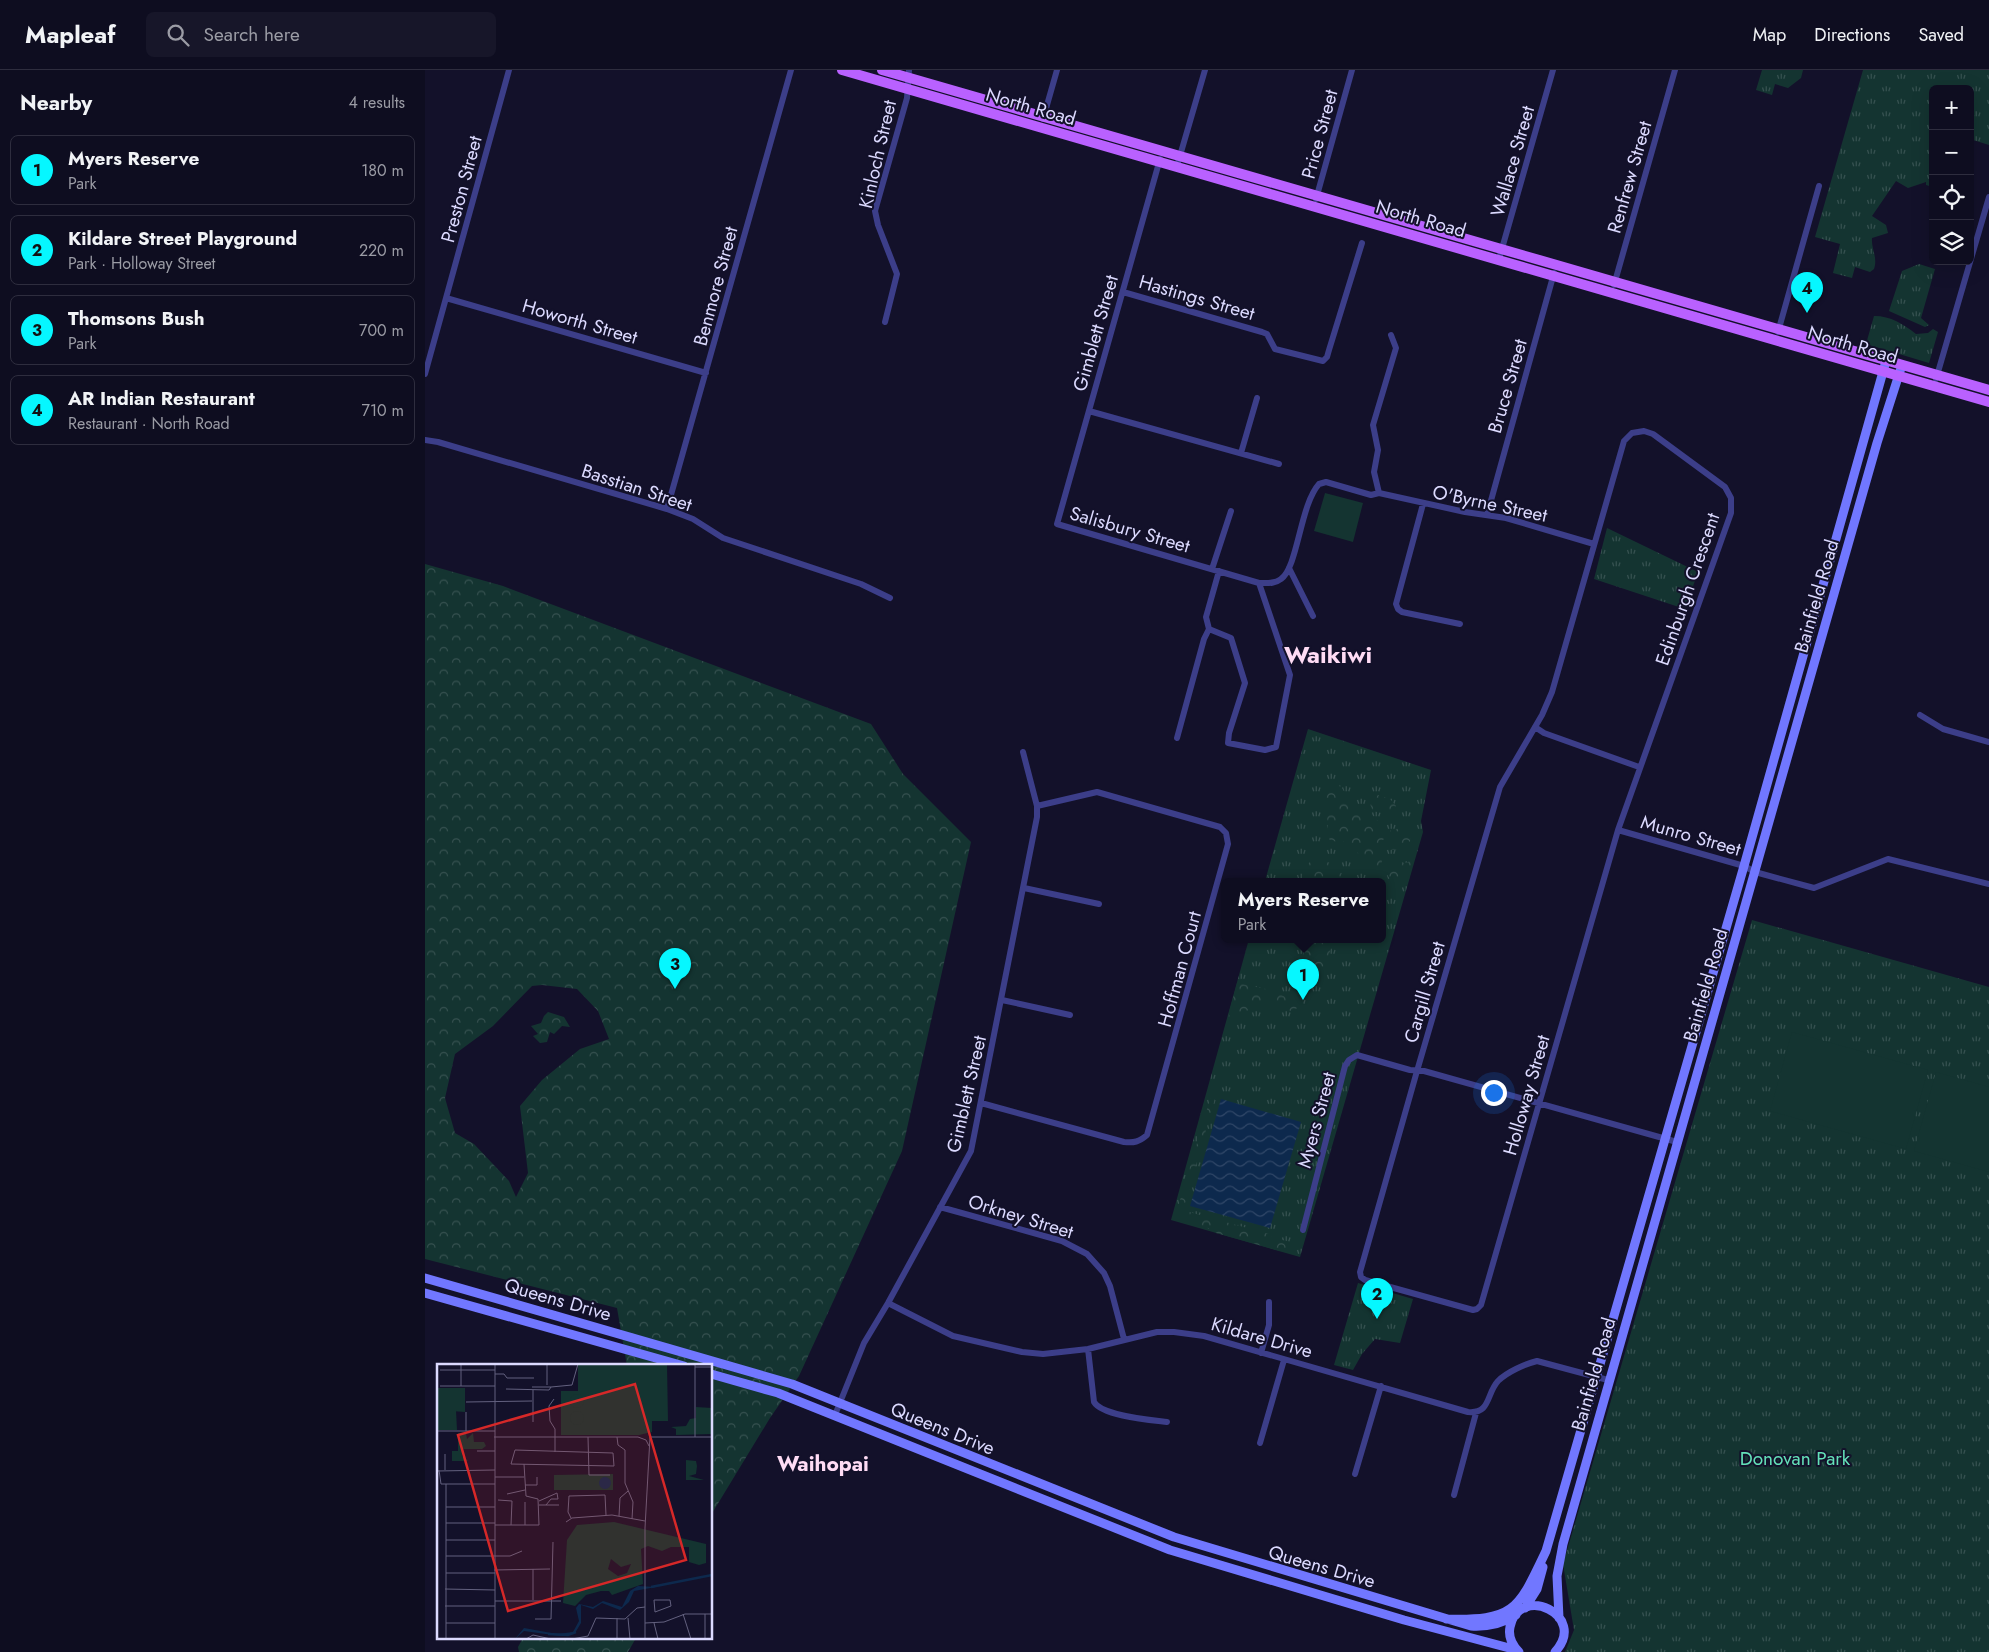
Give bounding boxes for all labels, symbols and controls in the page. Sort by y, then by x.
search box [146,12,496,57]
text: Mapleaf [25,17,116,52]
icon: search [164,21,192,49]
text: Search here [204,21,300,48]
text: Map [1753,22,1786,48]
text: Directions [1814,22,1890,48]
text: Saved [1918,22,1964,48]
street label: North Road [983,81,1079,132]
map controls [1929,85,1974,265]
button: + [1929,85,1974,130]
street label: Price Street [1295,86,1344,182]
text: Nearby [20,88,92,118]
text: 4 results [349,91,405,114]
street label: Kinloch Street [852,97,903,211]
street label: Wallace Street [1484,102,1541,220]
street label: Renfrew Street [1601,117,1658,236]
button: − [1929,130,1974,175]
street label: Preston Street [434,132,489,246]
text: Myers Reserve [68,145,199,172]
text: 1 [33,159,41,182]
text: 180 m [361,159,404,182]
text: Park [68,172,97,195]
button: locate [1929,175,1974,220]
street label: North Road [1373,193,1469,244]
button: layers [1929,220,1974,265]
street label: Benmore Street [687,223,745,349]
text: Kildare Street Playground [68,225,297,252]
text: 2 [32,239,42,262]
text: 220 m [359,239,404,262]
text: Park · Holloway Street [68,252,215,275]
street label: Hastings Street [1136,268,1258,327]
street label: Gimblett Street [1066,271,1125,394]
pin: 4 [1791,272,1823,313]
street label: Howorth Street [519,292,641,351]
text: Thomsons Bush [68,305,204,332]
text: 3 [32,319,42,342]
text: 700 m [359,319,404,342]
street label: North Road [1805,319,1901,370]
text: Park [68,332,97,355]
street label: Bruce Street [1481,335,1534,436]
text: AR Indian Restaurant [68,385,255,412]
text: 4 [31,399,43,422]
text: 710 m [362,399,404,422]
text: Restaurant · North Road [68,412,230,435]
street label: Basstian Street [578,457,696,518]
street label: O'Byrne Street [1430,478,1550,529]
street label: Salisbury Street [1067,499,1194,560]
street label: Edinburgh Crescent [1649,509,1726,669]
street label: Bainfield Road [1787,536,1846,656]
district label: Waikiwi [1284,637,1372,672]
street label: Munro Street [1638,808,1744,863]
popup [1221,878,1386,943]
text: Myers Reserve [1238,886,1369,913]
street label: Hoffman Court [1151,908,1208,1030]
text: Park [1238,913,1266,936]
street label: Bainfield Road [1676,925,1735,1045]
street label: Cargill Street [1397,938,1452,1046]
pin: 3 [659,948,691,989]
pin: 1 [1287,959,1319,1000]
street label: Holloway Street [1496,1031,1557,1159]
street label: Gimblett Street [940,1032,993,1155]
street label: Myers Street [1291,1069,1342,1171]
your location [1481,1080,1507,1106]
street label: Orkney Street [965,1188,1077,1245]
street label: Queens Drive [501,1271,615,1328]
pin: 2 [1361,1278,1393,1319]
street label: Kildare Drive [1208,1310,1316,1365]
street label: Bainfield Road [1564,1314,1623,1434]
inset map [437,1364,713,1640]
street label: Queens Drive [887,1395,999,1462]
park label: Donovan Park [1740,1445,1851,1472]
district label: Waihopai [777,1449,869,1479]
street label: Queens Drive [1265,1538,1379,1595]

